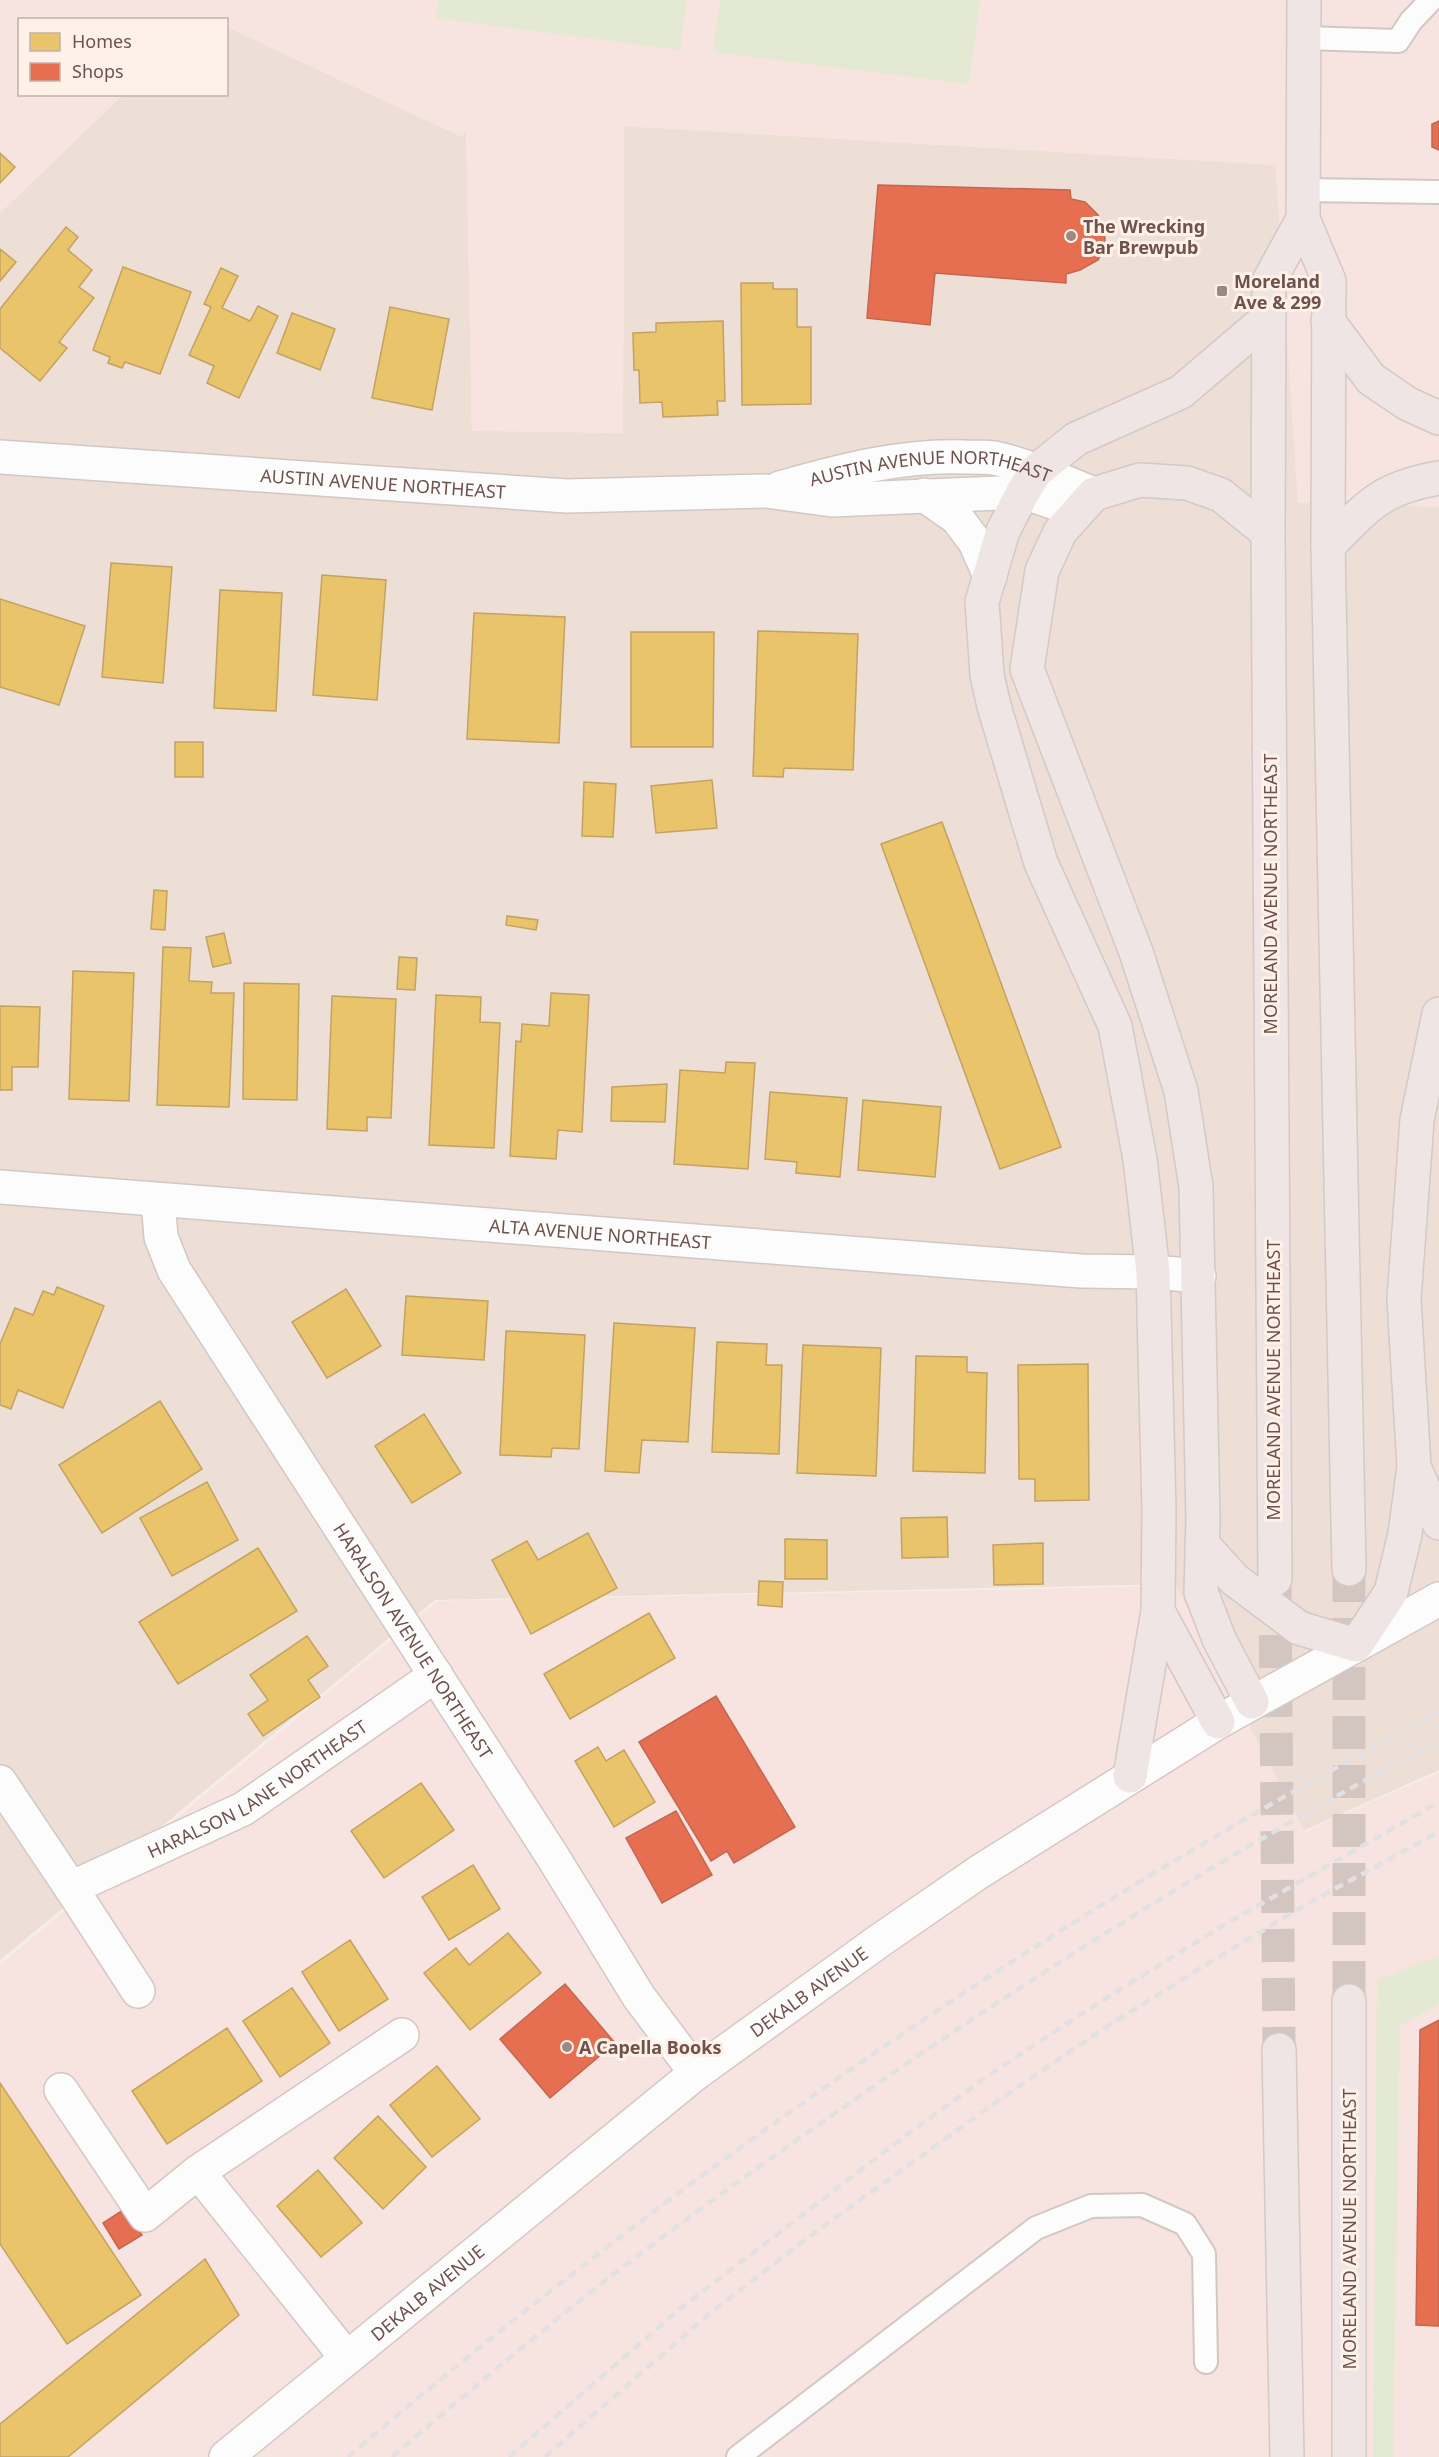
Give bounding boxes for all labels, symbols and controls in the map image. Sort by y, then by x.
legend [18,18,228,96]
text: Homes [72,29,132,53]
text: Shops [72,59,124,83]
place label: The Wrecking Bar Brewpub [1083,214,1205,259]
marker: The Wrecking Bar Brewpub [1064,229,1078,243]
place label: Moreland Ave & 299 [1234,269,1321,314]
marker: Moreland Ave & 299 [1215,284,1229,298]
text: AUSTIN AVENUE NORTHEAST [807,445,1055,491]
street label: AUSTIN AVENUE NORTHEAST [260,463,507,504]
street label: AUSTIN AVENUE NORTHEAST [808,470,1054,492]
street label: MORELAND AVENUE NORTHEAST [1258,754,1282,1034]
street label: ALTA AVENUE NORTHEAST [488,1213,712,1254]
street label: MORELAND AVENUE NORTHEAST [1261,1240,1285,1520]
street label: HARALSON AVENUE NORTHEAST [328,1518,498,1763]
street label: HARALSON LANE NORTHEAST [143,1715,372,1863]
street label: DEKALB AVENUE [745,1941,873,2042]
place label: A Capella Books [579,2035,721,2059]
marker: A Capella Books [560,2040,574,2054]
street label: MORELAND AVENUE NORTHEAST [1337,2089,1361,2369]
street label: DEKALB AVENUE [365,2239,489,2346]

